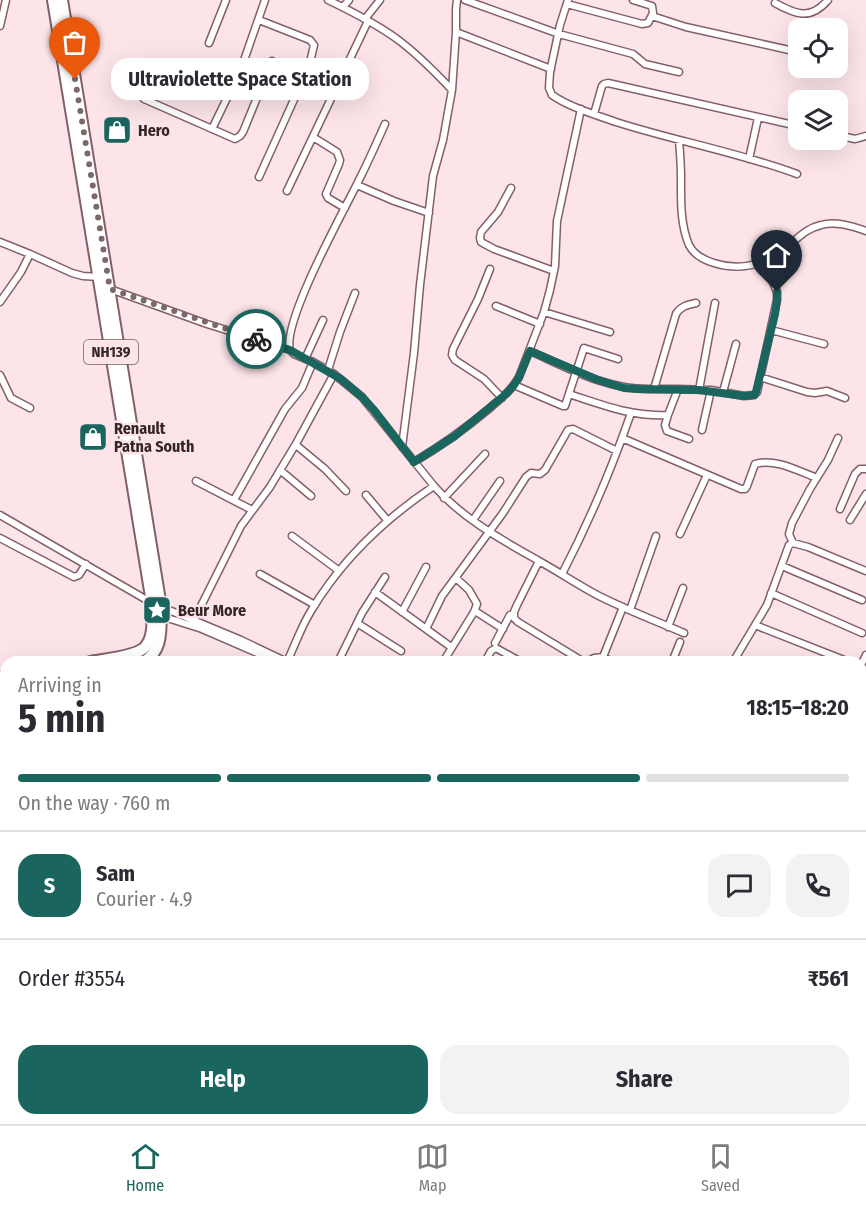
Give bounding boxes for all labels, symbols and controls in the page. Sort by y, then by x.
pin [49,17,100,79]
map controls [788,18,848,150]
button: locate [788,18,848,78]
icon: bag [58,26,91,59]
callout: Ultraviolette Space Station [111,58,369,100]
text: Ultraviolette Space Station [128,67,352,91]
button: layers [788,90,848,150]
shop icon: Hero [101,114,133,146]
place label: Hero [138,121,170,140]
pin [751,230,802,292]
icon: home [760,239,793,272]
courier [226,309,286,369]
icon: bike [240,323,273,356]
road number: NH139 [84,340,138,364]
place label: Renault Patna South [114,419,194,456]
shop icon: Renault Patna South [77,421,109,453]
place icon: Beur More [141,594,173,626]
place label: Beur More [178,601,246,620]
text: Arriving in [18,673,102,697]
text: 18:15–18:20 [747,694,849,721]
text: 5 min [18,696,106,742]
text: On the way · 760 m [18,791,170,815]
button: chat [708,854,771,917]
button: phone [786,854,849,917]
text: Sam [96,860,135,887]
text: S [44,872,55,899]
text: Courier · 4.9 [96,887,192,911]
text: Order #3554 [18,965,125,992]
text: ₹561 [808,965,849,992]
button: Help [18,1045,428,1114]
button: Share [440,1045,849,1114]
tab: Home [126,1140,164,1195]
tab: Map [416,1140,449,1195]
tab: Saved [701,1140,740,1195]

